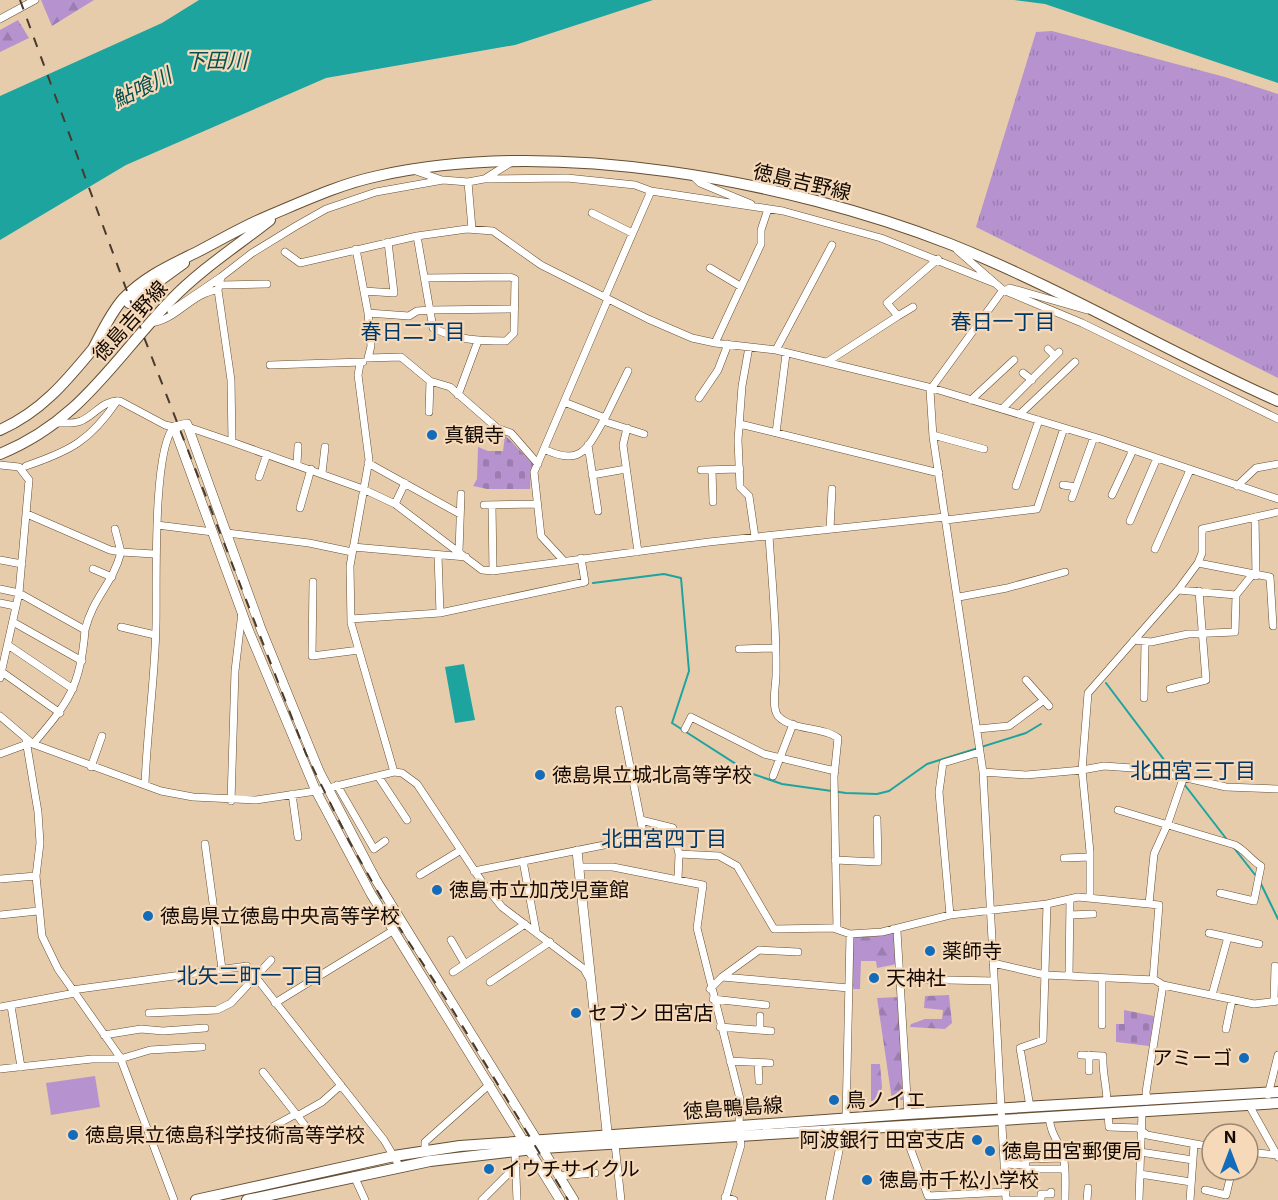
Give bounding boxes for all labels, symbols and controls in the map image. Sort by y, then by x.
water label: 下田川 [185,48,249,73]
water label: 鮎喰川 [108,62,177,113]
street label: 徳島吉野線 [751,159,853,205]
street label: 徳島吉野線 [88,276,172,366]
district label: 春日一丁目 [951,309,1056,334]
district label: 春日二丁目 [361,319,466,344]
place label: 真観寺 [444,423,504,447]
marker: 真観寺 [425,428,439,442]
district label: 北田宮三丁目 [1130,758,1256,783]
place label: 徳島県立城北高等学校 [552,763,752,787]
marker: 徳島県立城北高等学校 [533,768,547,782]
district label: 北田宮四丁目 [601,826,727,851]
place label: 徳島市立加茂児童館 [449,878,629,902]
marker: 徳島市立加茂児童館 [430,883,444,897]
place label: 徳島県立徳島中央高等学校 [160,904,400,928]
marker: 徳島県立徳島中央高等学校 [141,909,155,923]
place label: 薬師寺 [942,939,1002,963]
marker: 薬師寺 [923,944,937,958]
district label: 北矢三町一丁目 [177,963,324,988]
place label: 天神社 [886,966,946,990]
marker: 天神社 [867,971,881,985]
place label: セブン 田宮店 [588,1001,714,1025]
marker: セブン 田宮店 [569,1006,583,1020]
place label: アミーゴ [1152,1046,1232,1070]
marker: アミーゴ [1237,1051,1251,1065]
place label: 鳥ノイエ [846,1088,926,1112]
street label: 徳島鴨島線 [682,1093,784,1123]
marker: 鳥ノイエ [827,1093,841,1107]
north arrow [1200,1122,1260,1182]
place label: 徳島県立徳島科学技術高等学校 [85,1123,365,1147]
text: N [1224,1127,1236,1147]
marker: 徳島県立徳島科学技術高等学校 [66,1128,80,1142]
place label: 阿波銀行 田宮支店 [799,1128,965,1152]
marker: 阿波銀行 田宮支店 [970,1133,984,1147]
place label: 徳島田宮郵便局 [1002,1139,1142,1163]
marker: 徳島田宮郵便局 [983,1144,997,1158]
place label: イウチサイクル [501,1157,640,1181]
marker: イウチサイクル [482,1162,496,1176]
place label: 徳島市千松小学校 [879,1168,1039,1192]
marker: 徳島市千松小学校 [860,1173,874,1187]

